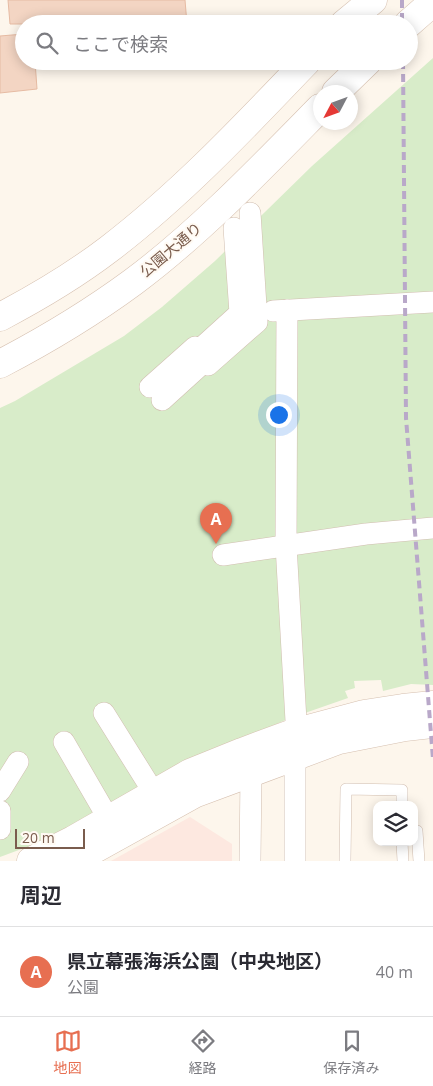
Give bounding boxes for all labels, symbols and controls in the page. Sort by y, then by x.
search box [15,15,418,70]
icon: search [33,29,61,57]
text: ここで検索 [73,31,168,57]
north arrow [313,85,358,130]
street label: 公園大通り [135,217,206,281]
your location [266,402,292,428]
pin: A [200,503,232,544]
map controls [373,801,418,846]
button: layers [373,801,418,846]
scale bar [15,826,85,849]
text: 20 m [22,828,55,847]
text: 周辺 [20,881,62,909]
text: 県立幕張海浜公園（中央地区） [67,948,333,974]
text: A [30,961,42,983]
text: 40 m [376,961,413,983]
text: 公園 [67,976,99,998]
tab: 地図 [54,1027,82,1077]
tab: 経路 [189,1027,217,1077]
tab: 保存済み [324,1027,380,1077]

